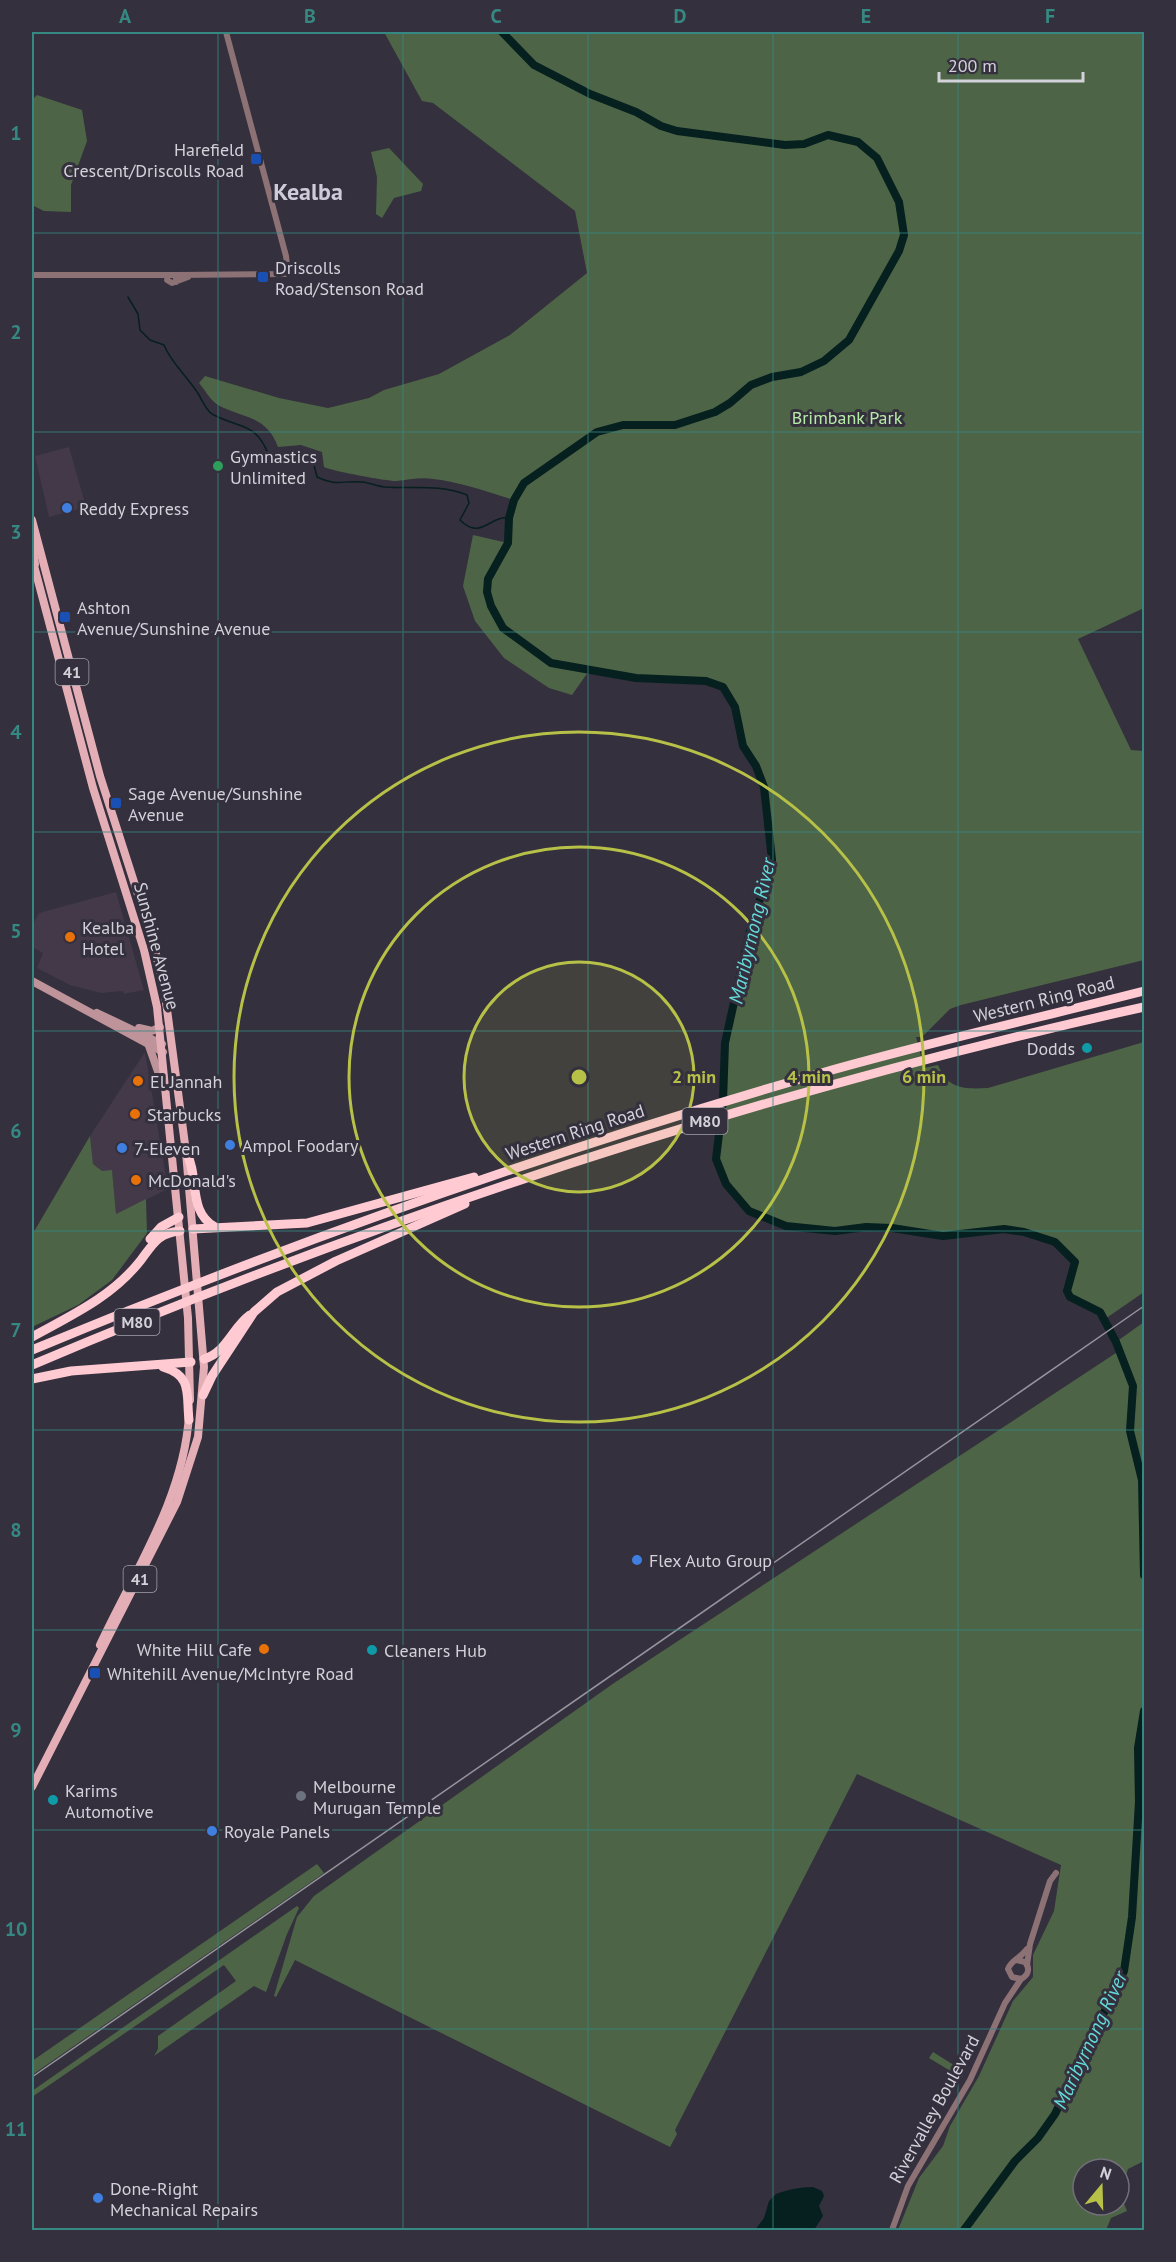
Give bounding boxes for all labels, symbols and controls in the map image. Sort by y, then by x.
text: A [119,3,132,29]
text: B [304,3,316,29]
text: C [490,3,502,29]
text: D [674,3,687,29]
text: E [861,3,871,29]
text: F [1045,3,1055,29]
scale bar [939,45,1083,83]
text: 200 m [948,54,997,77]
text: 1 [10,120,22,146]
place label: Harefield Crescent/Driscolls Road [63,138,244,182]
marker: Harefield Crescent/Driscolls Road [249,152,263,166]
district label: Kealba [273,176,343,207]
place label: Driscolls Road/Stenson Road [275,256,424,300]
marker: Driscolls Road/Stenson Road [256,270,270,284]
text: 2 [10,319,22,345]
park label: Brimbank Park [792,406,903,429]
place label: Gymnastics Unlimited [230,445,317,489]
marker: Gymnastics Unlimited [211,459,225,473]
place label: Reddy Express [79,497,189,520]
marker: Reddy Express [60,501,74,515]
text: 3 [10,519,22,545]
place label: Ashton Avenue/Sunshine Avenue [77,596,270,640]
marker: Ashton Avenue/Sunshine Avenue [58,610,72,624]
road number: 41 [56,659,88,685]
text: 4 [10,719,22,745]
place label: Sage Avenue/Sunshine Avenue [128,782,302,826]
marker: Sage Avenue/Sunshine Avenue [109,796,123,810]
water label: Maribyrnong River [723,854,782,1006]
street label: Sunshine Avenue [129,880,185,1012]
place label: Kealba Hotel [82,916,134,960]
text: 5 [10,918,22,944]
marker: Kealba Hotel [63,930,77,944]
street label: Western Ring Road [971,970,1117,1028]
place label: Dodds [1027,1037,1075,1060]
marker: Dodds [1080,1041,1094,1055]
text: 2 min [672,1065,716,1088]
text: 4 min [787,1065,831,1088]
text: 6 min [902,1065,946,1088]
centre of rings [569,1067,589,1087]
place label: El Jannah [150,1070,222,1093]
marker: El Jannah [131,1074,145,1088]
street label: Western Ring Road [503,1099,647,1165]
place label: Starbucks [147,1103,221,1126]
marker: Starbucks [128,1107,142,1121]
road number: M80 [682,1108,728,1134]
text: 6 [10,1118,22,1144]
place label: Ampol Foodary [242,1134,359,1157]
place label: 7-Eleven [134,1137,200,1160]
marker: Ampol Foodary [223,1138,237,1152]
marker: 7-Eleven [115,1141,129,1155]
place label: McDonald's [148,1169,236,1192]
marker: McDonald's [129,1173,143,1187]
road number: M80 [114,1309,160,1335]
text: 7 [10,1317,22,1343]
text: 8 [10,1517,22,1543]
place label: Flex Auto Group [649,1549,772,1572]
marker: Flex Auto Group [630,1553,644,1567]
road number: 41 [124,1566,156,1592]
place label: White Hill Cafe [137,1638,252,1661]
place label: Cleaners Hub [384,1639,487,1662]
marker: White Hill Cafe [257,1642,271,1656]
marker: Cleaners Hub [365,1643,379,1657]
place label: Whitehill Avenue/McIntyre Road [107,1662,354,1685]
marker: Whitehill Avenue/McIntyre Road [88,1666,102,1680]
text: 9 [10,1717,22,1743]
place label: Melbourne Murugan Temple [313,1775,441,1819]
place label: Karims Automotive [65,1779,154,1823]
marker: Melbourne Murugan Temple [294,1789,308,1803]
marker: Karims Automotive [46,1793,60,1807]
place label: Royale Panels [224,1820,330,1843]
marker: Royale Panels [205,1824,219,1838]
text: 10 [5,1916,27,1942]
water label: Maribyrnong River [1047,1966,1134,2113]
street label: Rivervalley Boulevard [884,2031,984,2187]
text: 11 [5,2116,27,2142]
north arrow [1071,2157,1131,2217]
text: N [1098,2162,1114,2184]
place label: Done-Right Mechanical Repairs [110,2177,258,2221]
marker: Done-Right Mechanical Repairs [91,2191,105,2205]

